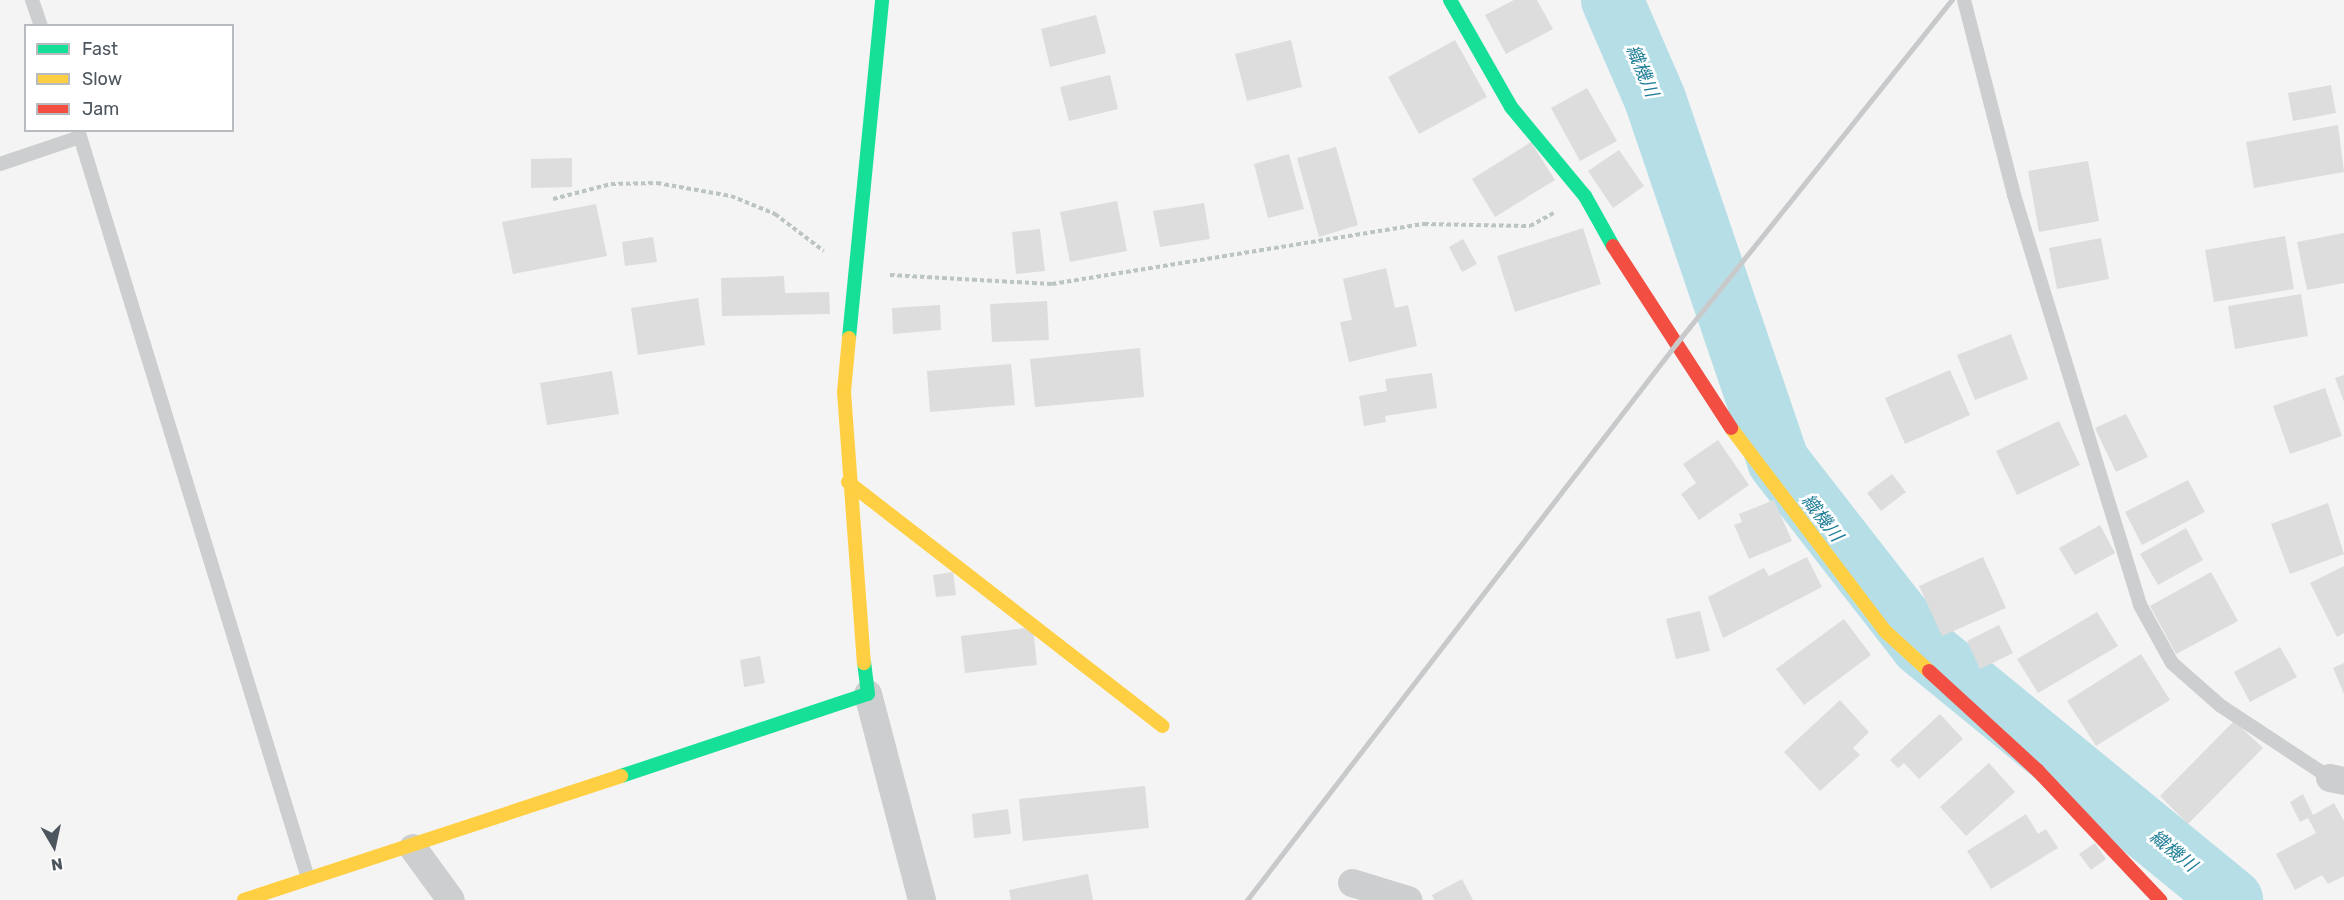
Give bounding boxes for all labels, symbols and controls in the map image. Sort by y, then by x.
legend [24,24,234,132]
text: Fast [82,38,118,60]
water label: 織機川 [1622,42,1662,100]
text: Slow [82,68,122,90]
text: Jam [82,98,119,120]
water label: 織機川 [1797,490,1847,546]
north arrow [24,816,84,876]
water label: 織機川 [2145,826,2201,876]
text: N [50,854,64,875]

